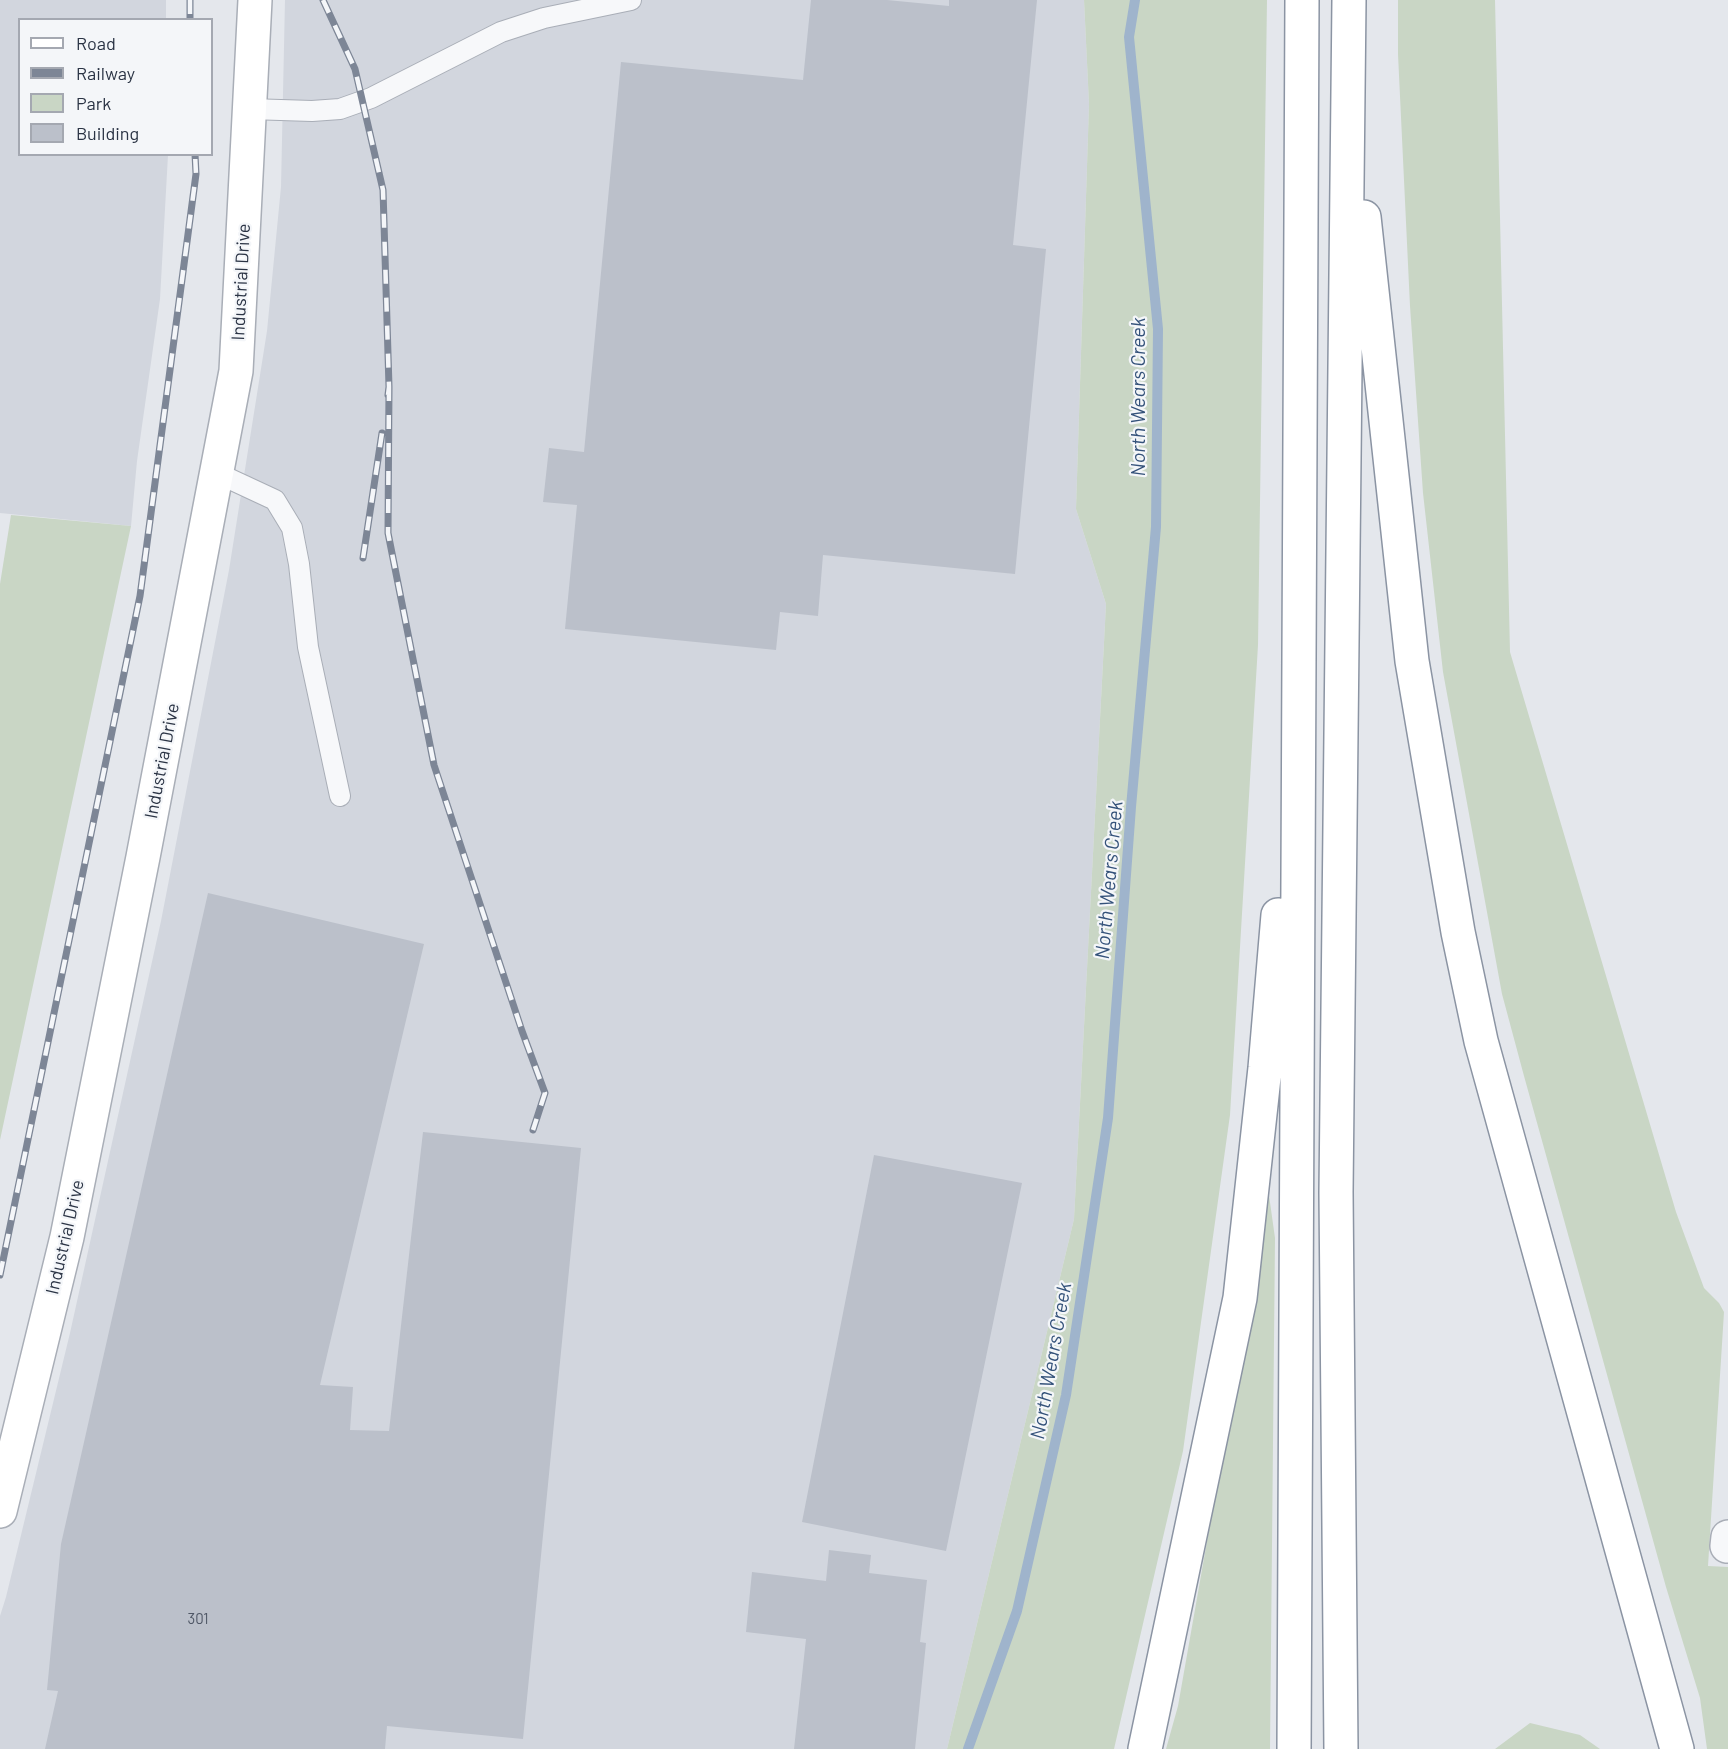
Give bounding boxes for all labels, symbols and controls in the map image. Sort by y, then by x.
legend [18,18,213,156]
text: Road [76,32,116,54]
text: Railway [76,62,135,84]
text: Park [76,92,111,114]
text: Building [76,122,139,144]
street label: Industrial Drive [227,223,255,341]
water label: North Wears Creek [1126,318,1150,476]
street label: Industrial Drive [140,701,184,821]
water label: North Wears Creek [1090,800,1128,960]
street label: Industrial Drive [41,1178,89,1296]
water label: North Wears Creek [1025,1281,1077,1441]
house number: 301 [187,1610,209,1628]

